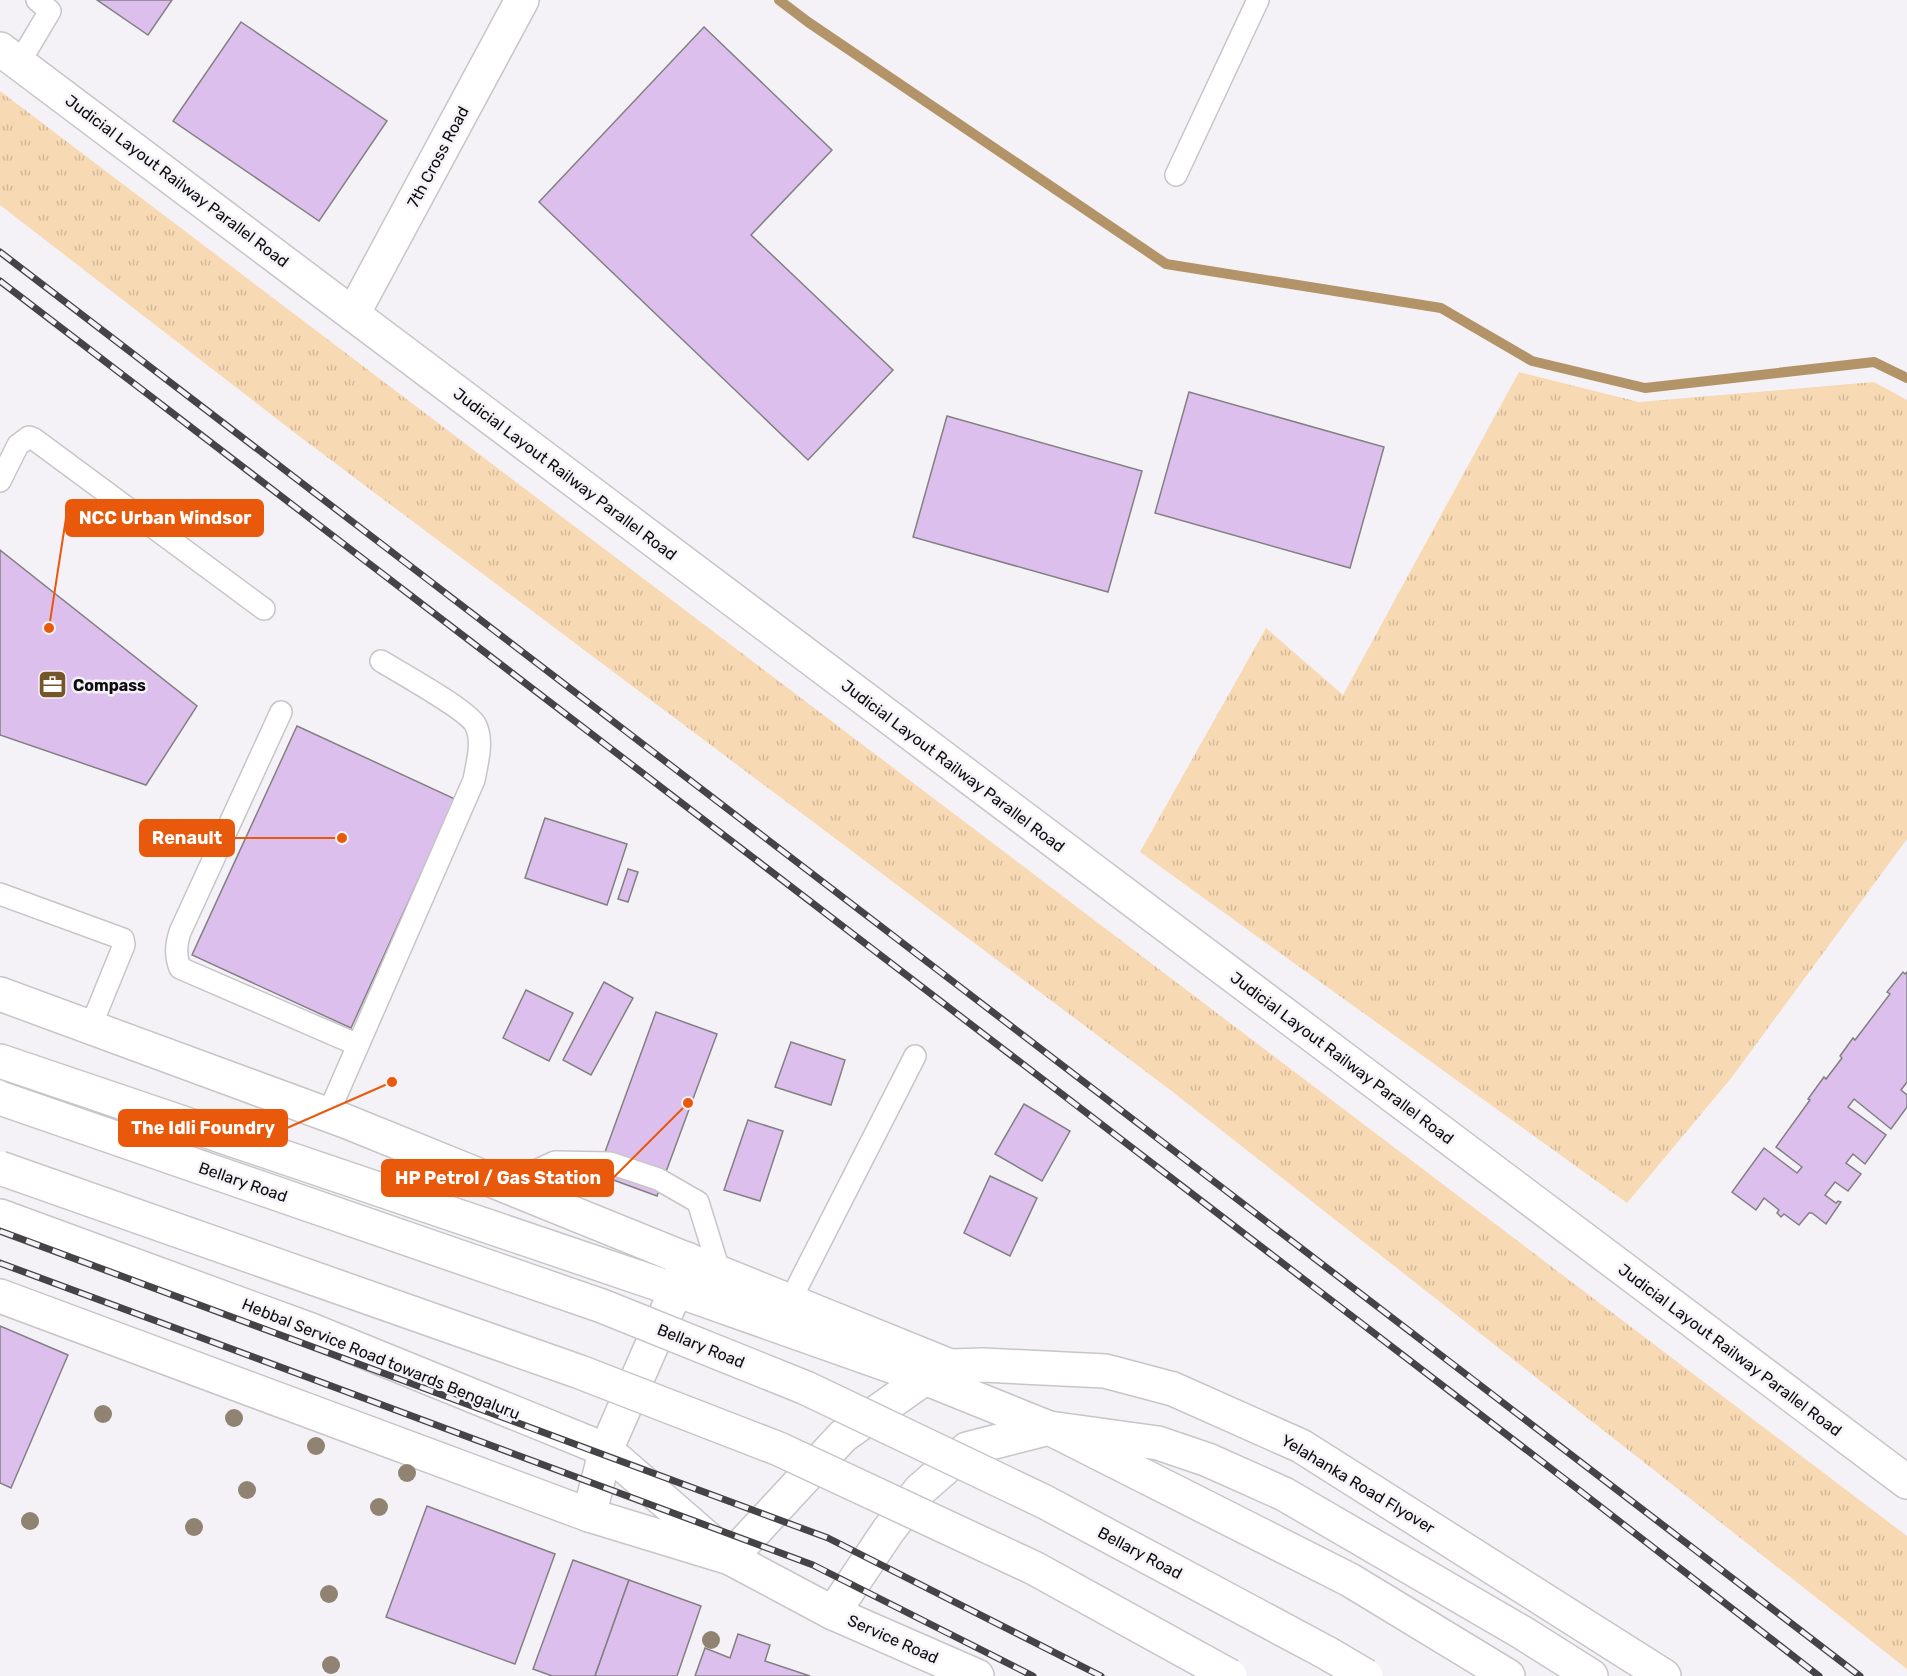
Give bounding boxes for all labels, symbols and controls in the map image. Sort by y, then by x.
street label: Judicial Layout Railway Parallel Road [62,91,292,271]
street label: 7th Cross Road [403,103,473,211]
street label: Judicial Layout Railway Parallel Road [450,384,680,564]
callout: NCC Urban Windsor [66,500,263,536]
text: NCC Urban Windsor [79,507,251,529]
office icon: Compass [36,669,68,701]
place label: Compass [73,676,146,695]
street label: Judicial Layout Railway Parallel Road [838,676,1068,856]
callout: Renault [140,820,234,856]
text: Renault [152,827,222,849]
street label: Judicial Layout Railway Parallel Road [1227,968,1457,1148]
callout: The Idli Foundry [119,1110,287,1146]
text: The Idli Foundry [131,1117,275,1139]
street label: Bellary Road [196,1158,290,1206]
callout: HP Petrol / Gas Station [382,1160,613,1196]
text: HP Petrol / Gas Station [395,1167,601,1189]
street label: Judicial Layout Railway Parallel Road [1615,1260,1845,1440]
street label: Hebbal Service Road towards Bengaluru [239,1294,523,1424]
street label: Bellary Road [655,1320,747,1372]
street label: Yelahanka Road Flyover [1278,1431,1438,1537]
street label: Bellary Road [1095,1523,1185,1583]
street label: Service Road [845,1611,941,1667]

